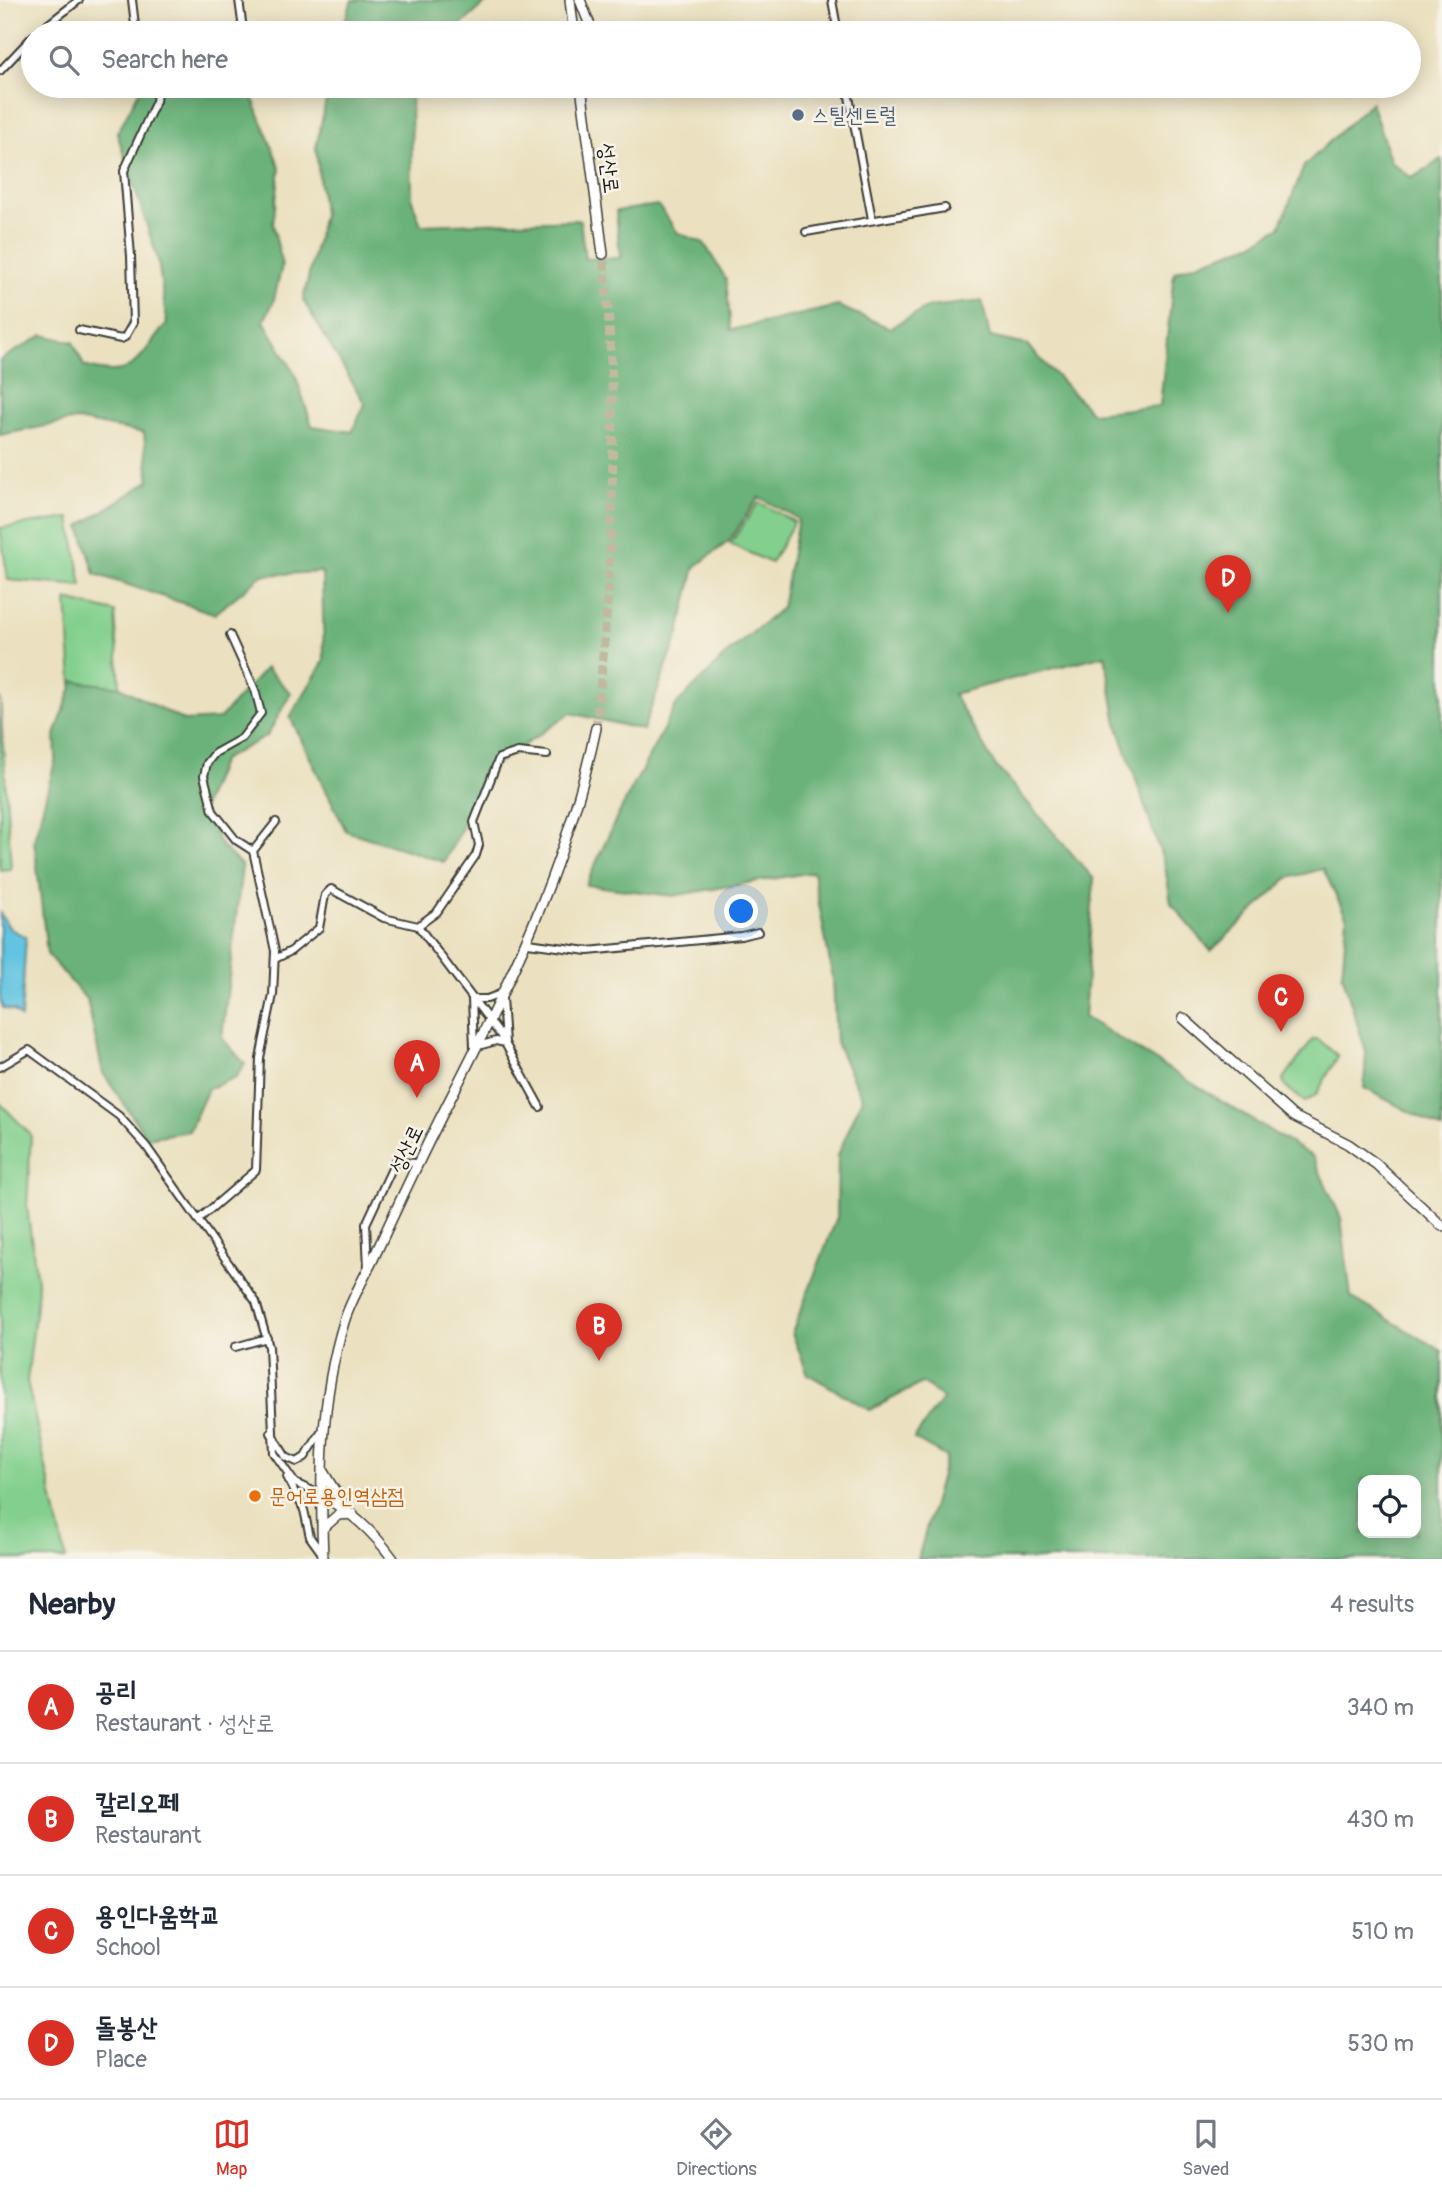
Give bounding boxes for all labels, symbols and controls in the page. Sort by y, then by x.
search box [21,21,1421,98]
icon: search [45,41,83,79]
text: Search here [101,44,228,76]
place label: 스틸센트럴 [812,102,897,129]
marker: 스틸센트럴 [790,107,806,123]
street label: 성산로 [592,141,625,195]
pin: D [1205,555,1251,613]
your location [724,894,758,928]
pin: C [1258,974,1304,1032]
pin: A [394,1040,440,1098]
street label: 성산로 [383,1121,430,1178]
pin: B [576,1303,622,1361]
map controls [1358,1475,1421,1538]
button: locate [1358,1475,1421,1538]
place label: 문어로용인역삼점 [269,1483,404,1510]
marker: 문어로용인역삼점 [247,1488,263,1504]
text: Nearby [28,1586,115,1623]
text: 4 results [1330,1590,1414,1619]
text: 공리 [95,1676,137,1708]
text: A [44,1693,58,1722]
text: 340 m [1347,1693,1414,1722]
text: Restaurant · 성산로 [95,1709,274,1738]
text: 칼리오페 [95,1788,179,1820]
text: B [44,1805,58,1834]
text: 430 m [1347,1805,1414,1834]
text: Restaurant [95,1821,201,1850]
text: 용인다움학교 [95,1900,221,1932]
text: C [44,1917,58,1946]
text: 510 m [1351,1917,1414,1946]
text: School [95,1933,161,1962]
text: 돌봉산 [95,2012,158,2044]
text: D [44,2029,58,2058]
text: 530 m [1348,2029,1414,2058]
text: Place [95,2045,147,2074]
tab: Map [213,2115,251,2181]
tab: Directions [676,2115,757,2181]
tab: Saved [1182,2115,1229,2181]

